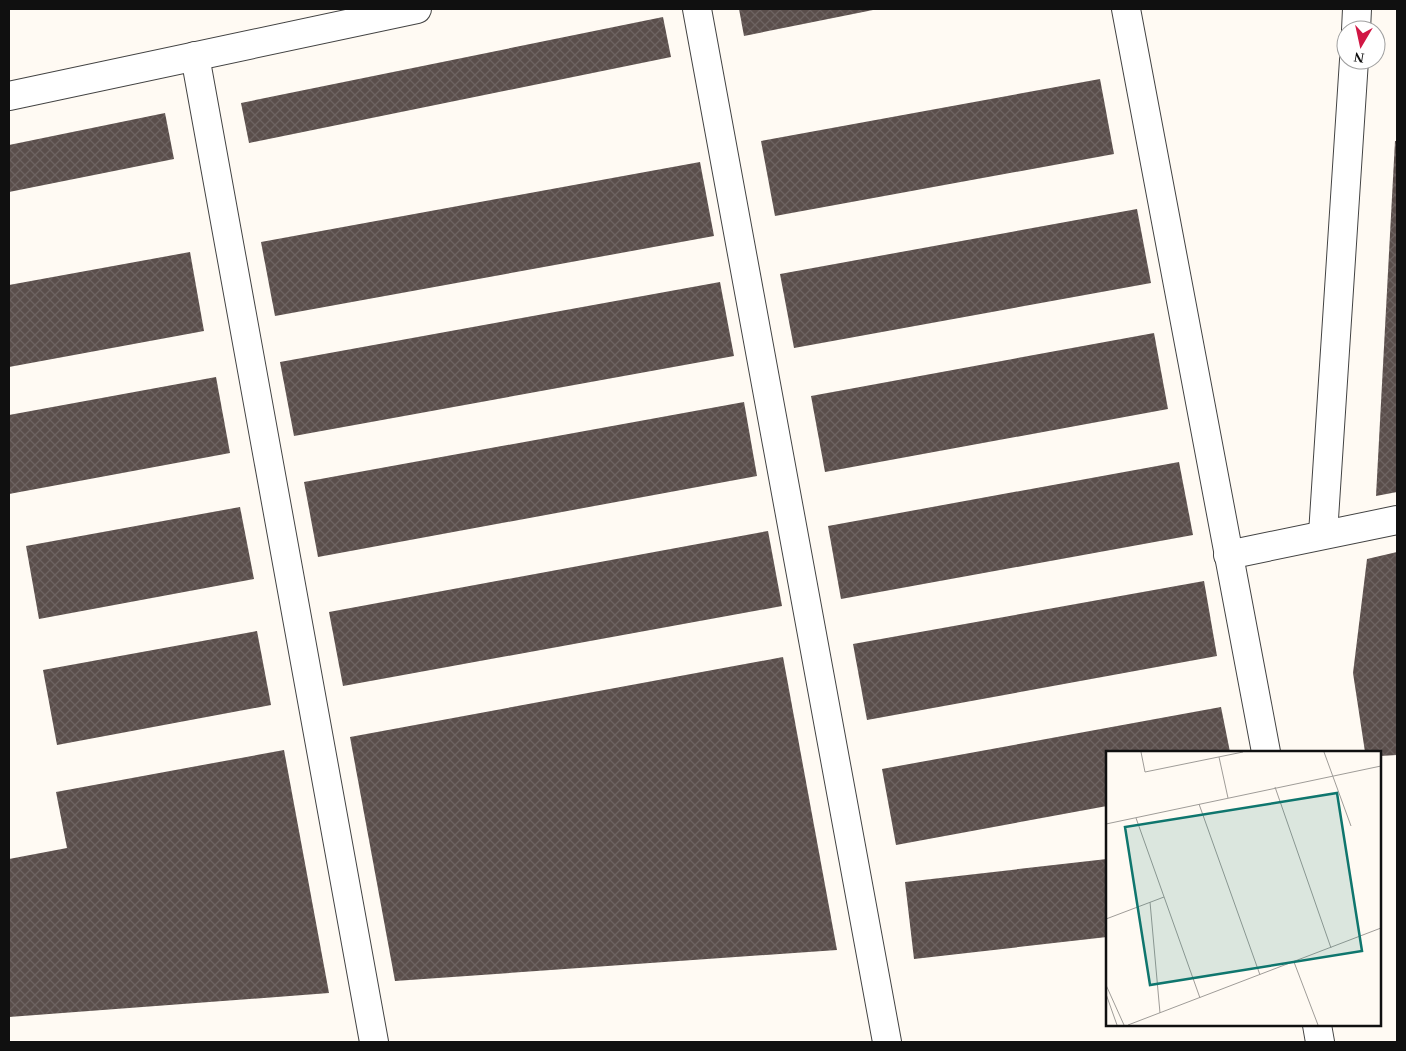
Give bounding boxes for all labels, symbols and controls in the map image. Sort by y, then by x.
north arrow [1336,20,1386,70]
text: N [1353,49,1365,66]
inset map [1106,751,1381,1026]

